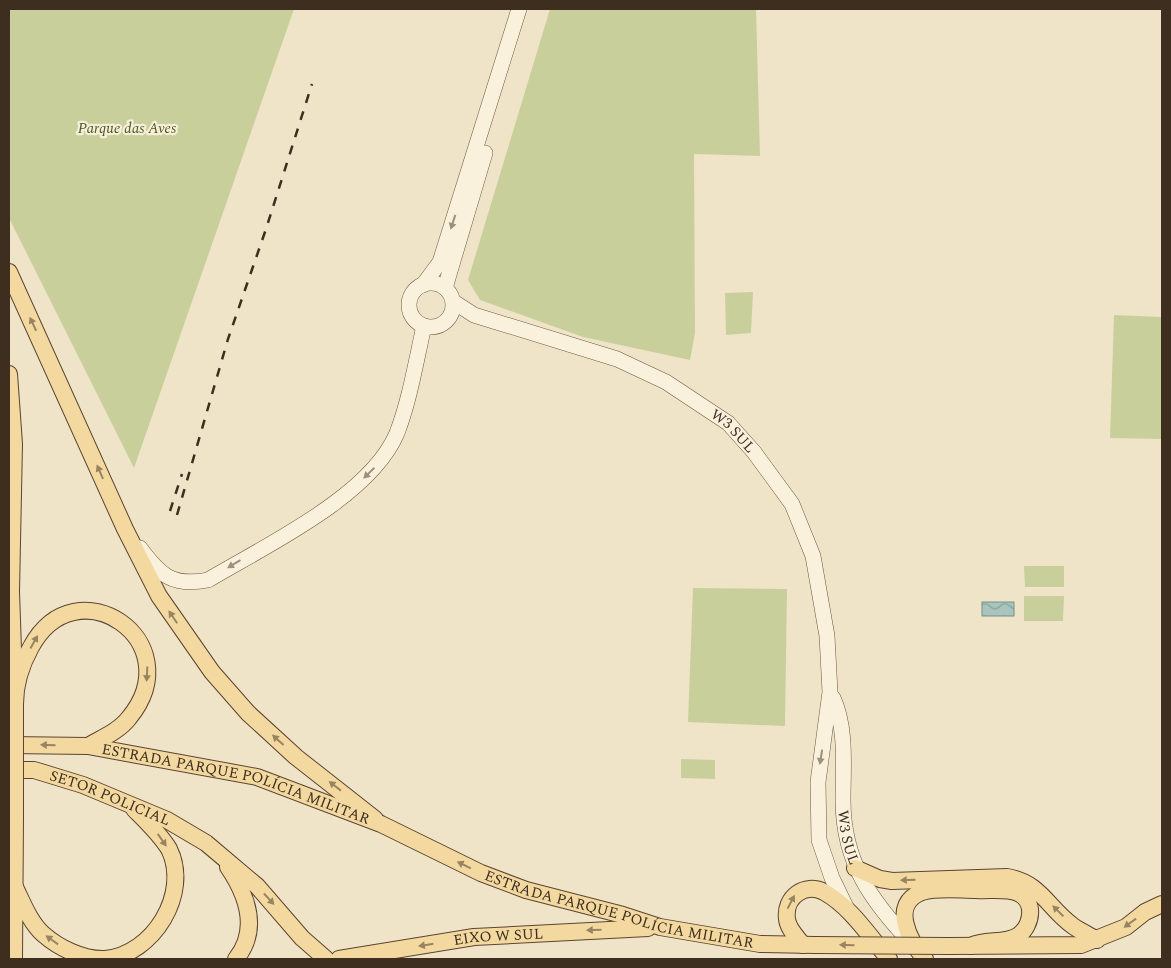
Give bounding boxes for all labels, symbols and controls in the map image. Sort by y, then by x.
park label: Parque das Aves [78,117,177,140]
one-way arrow [448,215,456,230]
one-way arrow [28,317,36,331]
street label: W3 SUL [706,403,761,458]
one-way arrow [95,465,103,479]
one-way arrow [363,467,375,479]
one-way arrow [228,560,241,569]
one-way arrow [168,610,178,624]
one-way arrow [30,634,38,649]
one-way arrow [142,666,150,682]
one-way arrow [272,734,284,746]
street label: ESTRADA PARQUE POLÍCIA MILITAR [100,738,373,831]
one-way arrow [40,741,56,749]
one-way arrow [817,749,825,765]
street label: SETOR POLICIAL [47,764,174,832]
one-way arrow [329,781,342,792]
street label: W3 SUL [831,809,865,868]
one-way arrow [157,833,167,846]
one-way arrow [457,861,471,869]
street label: ESTRADA PARQUE POLÍCIA MILITAR [481,864,755,955]
one-way arrow [899,877,915,885]
one-way arrow [263,892,275,904]
one-way arrow [787,895,795,910]
one-way arrow [1052,906,1064,918]
one-way arrow [1123,918,1137,928]
street label: EIXO W SUL [452,922,544,952]
one-way arrow [586,926,602,934]
one-way arrow [45,935,59,945]
one-way arrow [417,941,433,949]
one-way arrow [839,941,855,949]

